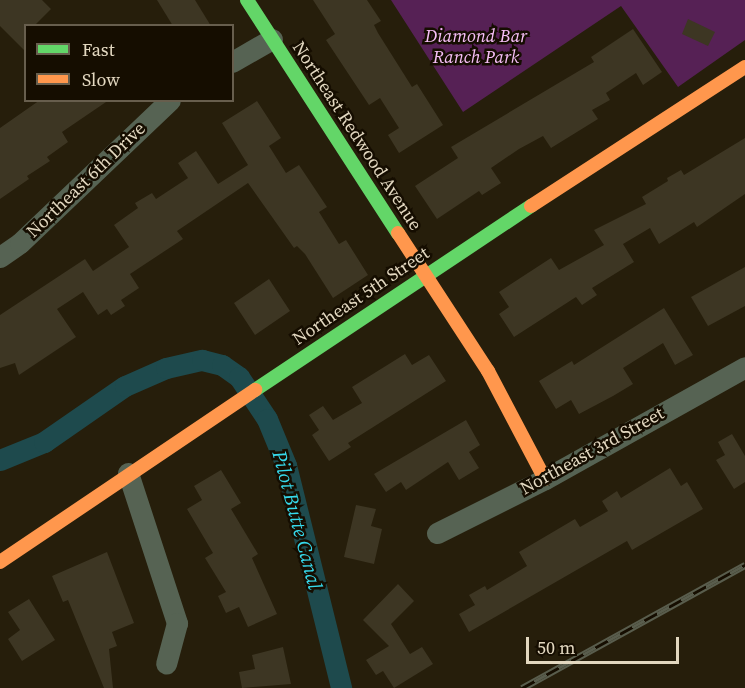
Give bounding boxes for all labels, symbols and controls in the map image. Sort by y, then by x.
legend [24,24,234,102]
park label: Diamond Bar Ranch Park [425,26,527,68]
text: Fast [82,37,115,62]
street label: Northeast Redwood Avenue [288,37,426,235]
text: Slow [82,67,120,92]
street label: Northeast 6th Drive [22,118,150,242]
street label: Northeast 5th Street [289,242,433,350]
street label: Northeast 3rd Street [516,403,668,499]
water label: Pilot Butte Canal [267,448,327,592]
scale bar [529,625,682,663]
text: 50 m [537,635,575,660]

